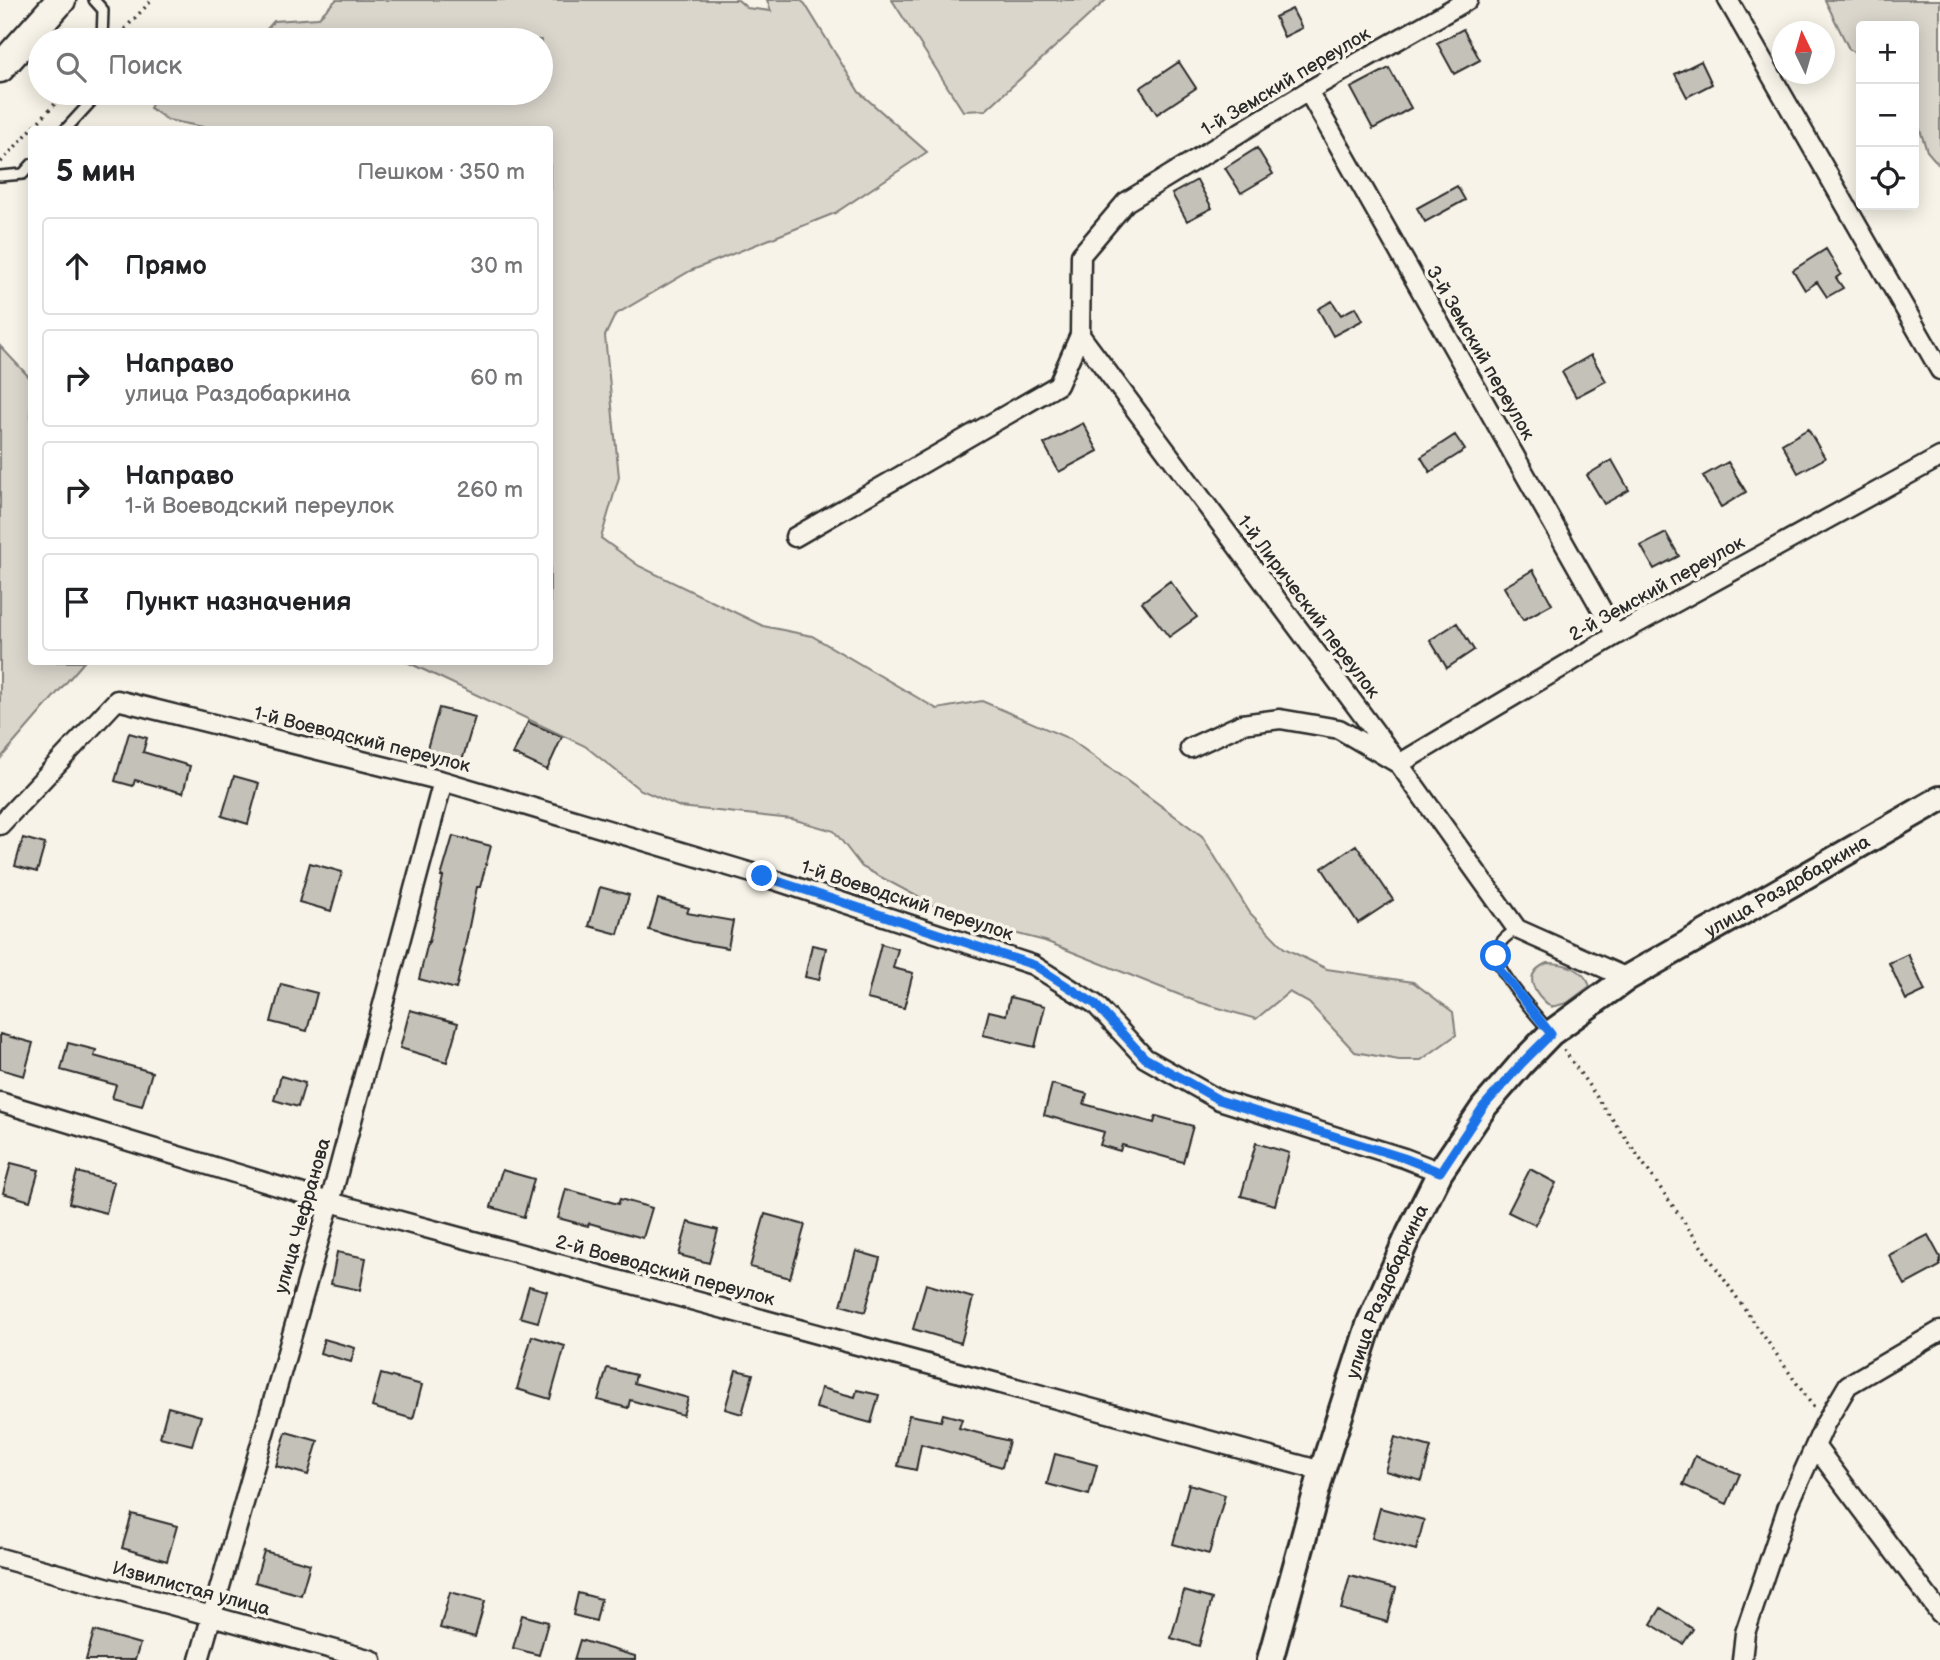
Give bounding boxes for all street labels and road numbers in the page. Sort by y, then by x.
street label: 1-й Земский переулок [1197,22,1375,142]
street label: 3-й Земский переулок [1421,262,1539,444]
street label: 1-й Лирический переулок [1232,511,1384,703]
street label: 2-й Земский переулок [1565,531,1749,647]
street label: 1-й Воеводский переулок [251,702,473,778]
street label: улица Раздобаркина [1701,830,1874,943]
street label: 1-й Воеводский переулок [798,856,1016,946]
street label: улица Чефранова [270,1136,336,1296]
street label: улица Раздобаркина [1341,1201,1433,1382]
street label: 2-й Воеводский переулок [553,1231,777,1311]
street label: Извилистая улица [110,1557,272,1621]

